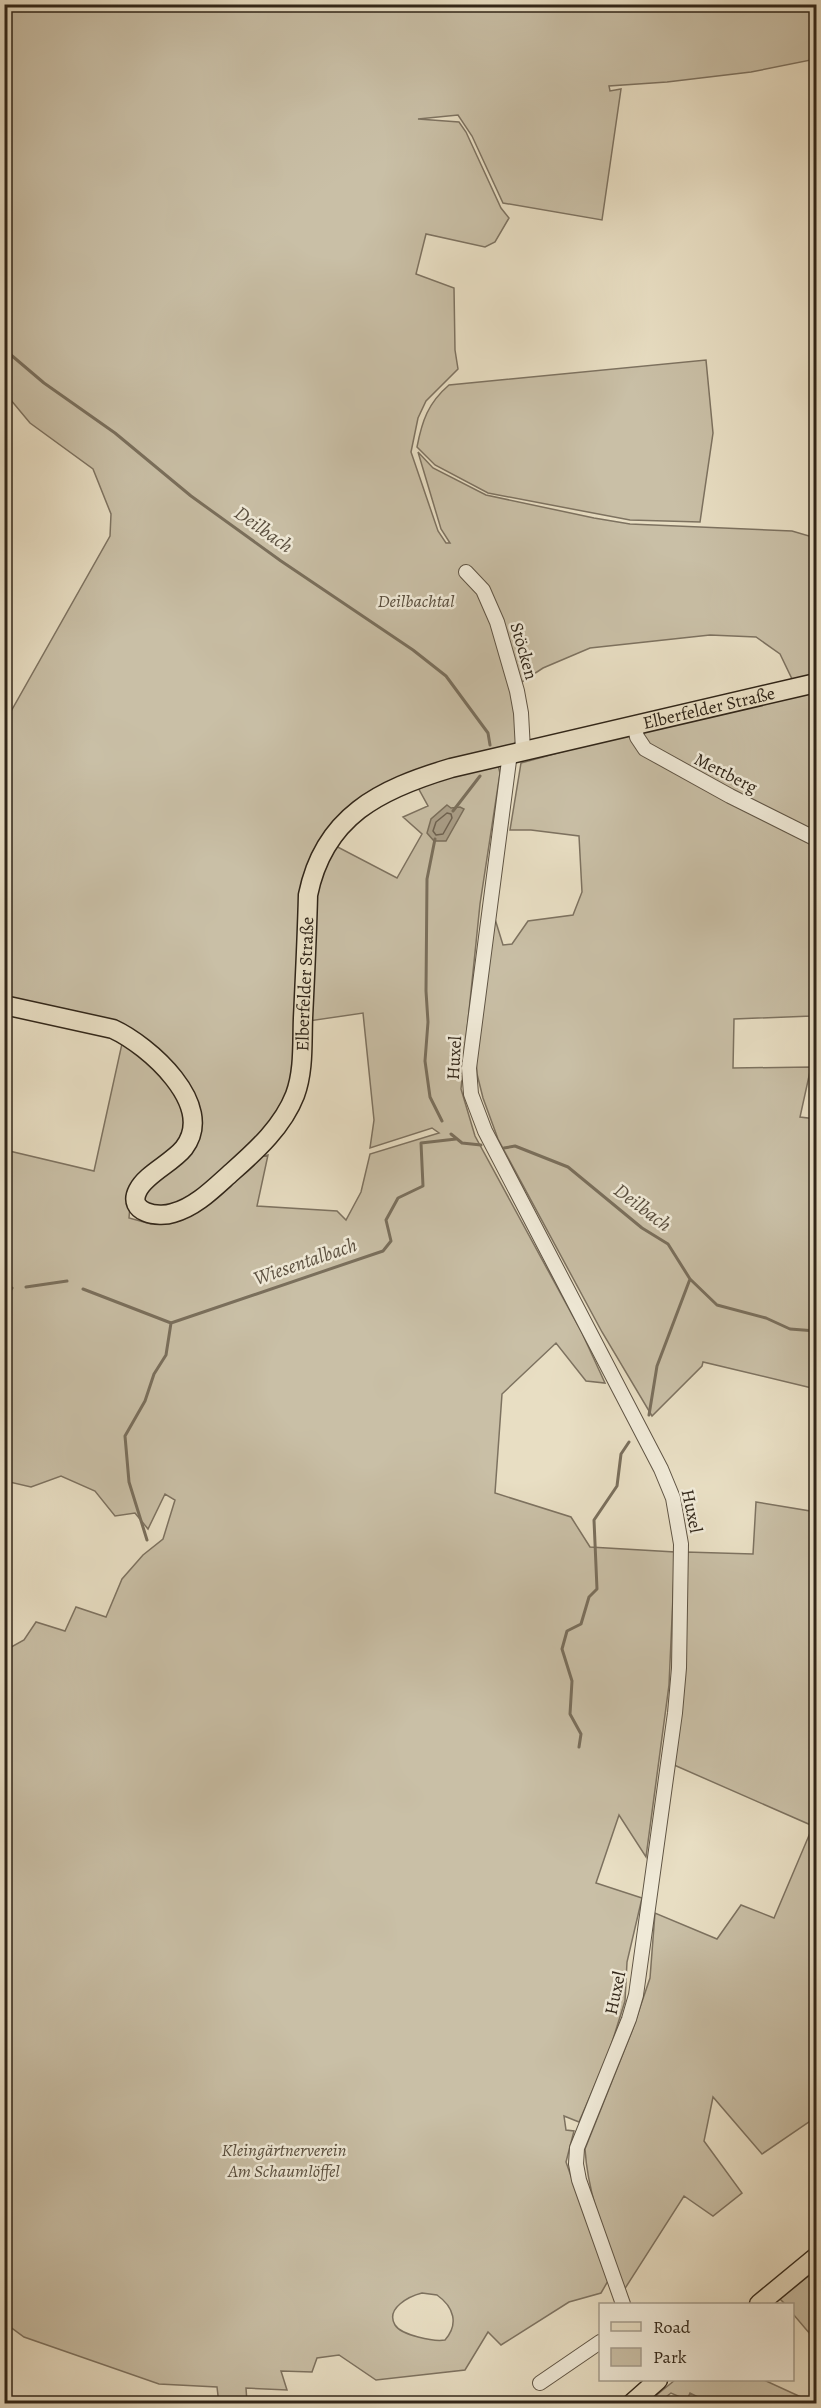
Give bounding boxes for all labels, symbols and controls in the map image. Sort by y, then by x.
water label: Deilbach [229,499,298,559]
park label: Deilbachtal [377,589,455,613]
street label: Stöcken [504,620,544,683]
street label: Elberfelder Straße [640,681,777,735]
street label: Mettberg [690,747,762,799]
street label: Elberfelder Straße [290,916,319,1052]
street label: Huxel [441,1035,467,1081]
water label: Deilbach [608,1177,677,1238]
water label: Wiesentalbach [250,1231,361,1292]
street label: Huxel [676,1487,708,1536]
street label: Huxel [599,1968,631,2017]
park label: Kleingärtnerverein Am Schaumlöffel [222,2138,347,2183]
legend [599,2303,794,2381]
text: Road [653,2315,691,2339]
text: Park [653,2345,687,2369]

